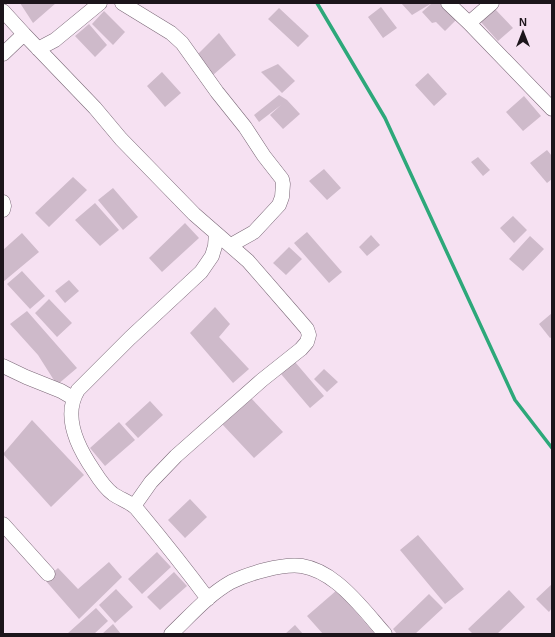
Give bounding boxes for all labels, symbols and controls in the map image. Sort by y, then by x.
north arrow [503,12,543,52]
text: N [519,16,527,28]

